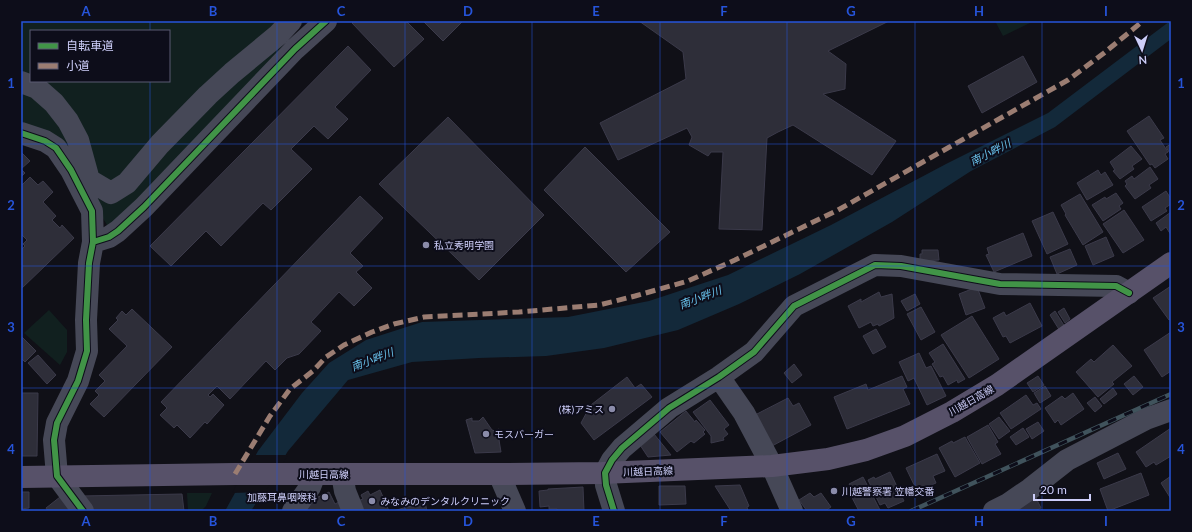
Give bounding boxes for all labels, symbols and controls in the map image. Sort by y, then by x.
text: A [80,3,91,19]
text: B [209,3,218,19]
text: C [337,3,346,19]
text: D [463,3,473,19]
text: E [592,3,600,19]
text: F [720,3,728,19]
text: G [846,3,856,19]
text: H [974,3,984,19]
text: I [1104,3,1108,19]
legend [30,30,170,82]
north arrow [1122,30,1162,70]
text: 自転車道 [66,38,114,53]
text: N [1138,54,1147,67]
text: 小道 [66,58,90,73]
text: 1 [7,75,15,91]
text: 1 [1177,75,1185,91]
water label: 南小畔川 [967,136,1013,168]
text: 2 [7,197,15,213]
text: 2 [1177,197,1185,213]
place label: 私立秀明学園 [434,239,494,251]
marker: 私立秀明学園 [421,240,431,250]
water label: 南小畔川 [677,283,724,311]
text: 3 [7,319,15,335]
text: 3 [1177,319,1185,335]
water label: 南小畔川 [349,345,396,373]
street label: 川越日高線 [946,382,996,418]
place label: (株)アミス [559,403,604,415]
marker: (株)アミス [607,404,617,414]
place label: モスバーガー [494,428,554,440]
marker: モスバーガー [481,429,491,439]
text: 4 [7,441,15,457]
text: 4 [1177,441,1185,457]
street label: 川越日高線 [623,464,673,478]
street label: 川越日高線 [299,468,349,480]
scale bar [1034,476,1090,502]
text: 20 m [1040,482,1067,497]
place label: 川越警察署 笠幡交番 [842,485,935,497]
marker: 川越警察署 笠幡交番 [829,486,839,496]
place label: 加藤耳鼻咽喉科 [247,491,317,503]
marker: 加藤耳鼻咽喉科 [320,492,330,502]
place label: みなみのデンタルクリニック [380,495,510,507]
marker: みなみのデンタルクリニック [367,496,377,506]
text: A [80,513,91,529]
text: B [209,513,218,529]
text: C [337,513,346,529]
text: D [463,513,473,529]
text: E [592,513,600,529]
text: F [720,513,728,529]
text: G [846,513,856,529]
text: H [974,513,984,529]
text: I [1104,513,1108,529]

